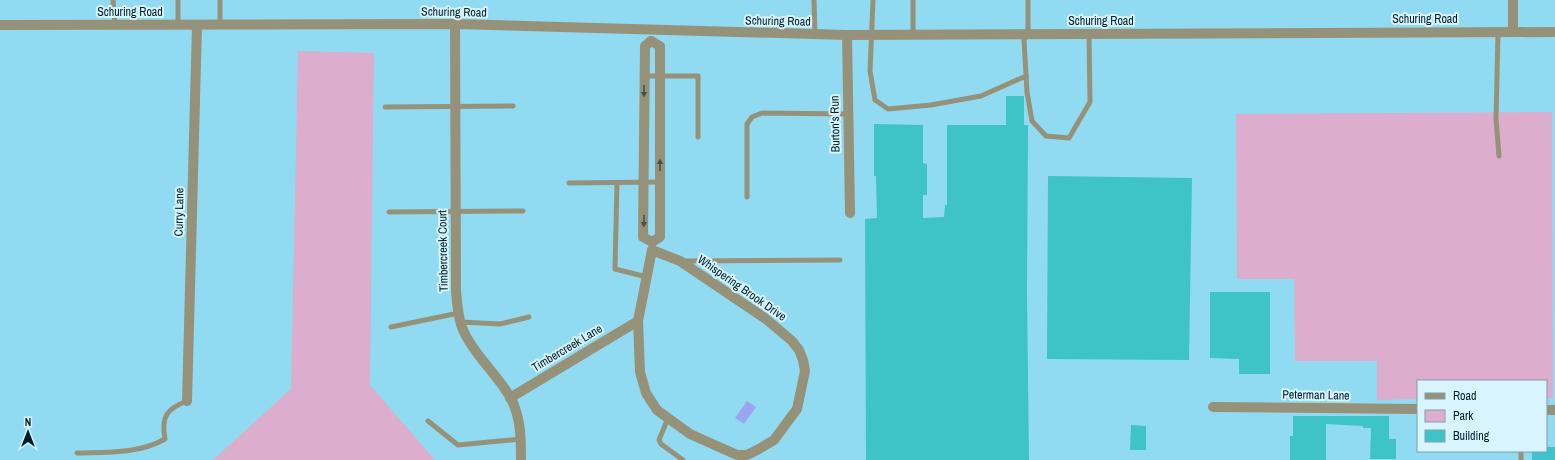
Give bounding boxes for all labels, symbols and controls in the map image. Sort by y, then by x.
street label: Schuring Road [421,3,487,21]
street label: Schuring Road [97,4,163,20]
street label: Schuring Road [1392,11,1458,27]
street label: Schuring Road [745,12,811,30]
street label: Schuring Road [1068,13,1134,29]
one-way arrow [641,85,647,98]
street label: Burton's Run [827,96,843,152]
one-way arrow [657,158,663,171]
street label: Curry Lane [171,188,187,236]
street label: Timbercreek Court [434,210,452,292]
one-way arrow [640,215,647,227]
street label: Whispering Brook Drive [694,251,790,325]
street label: Timbercreek Lane [529,321,605,375]
legend [1417,380,1547,452]
street label: Peterman Lane [1282,386,1350,404]
text: Road [1453,388,1477,404]
text: Park [1453,408,1473,424]
north arrow [8,412,48,452]
text: N [25,415,31,429]
text: Building [1453,428,1490,444]

